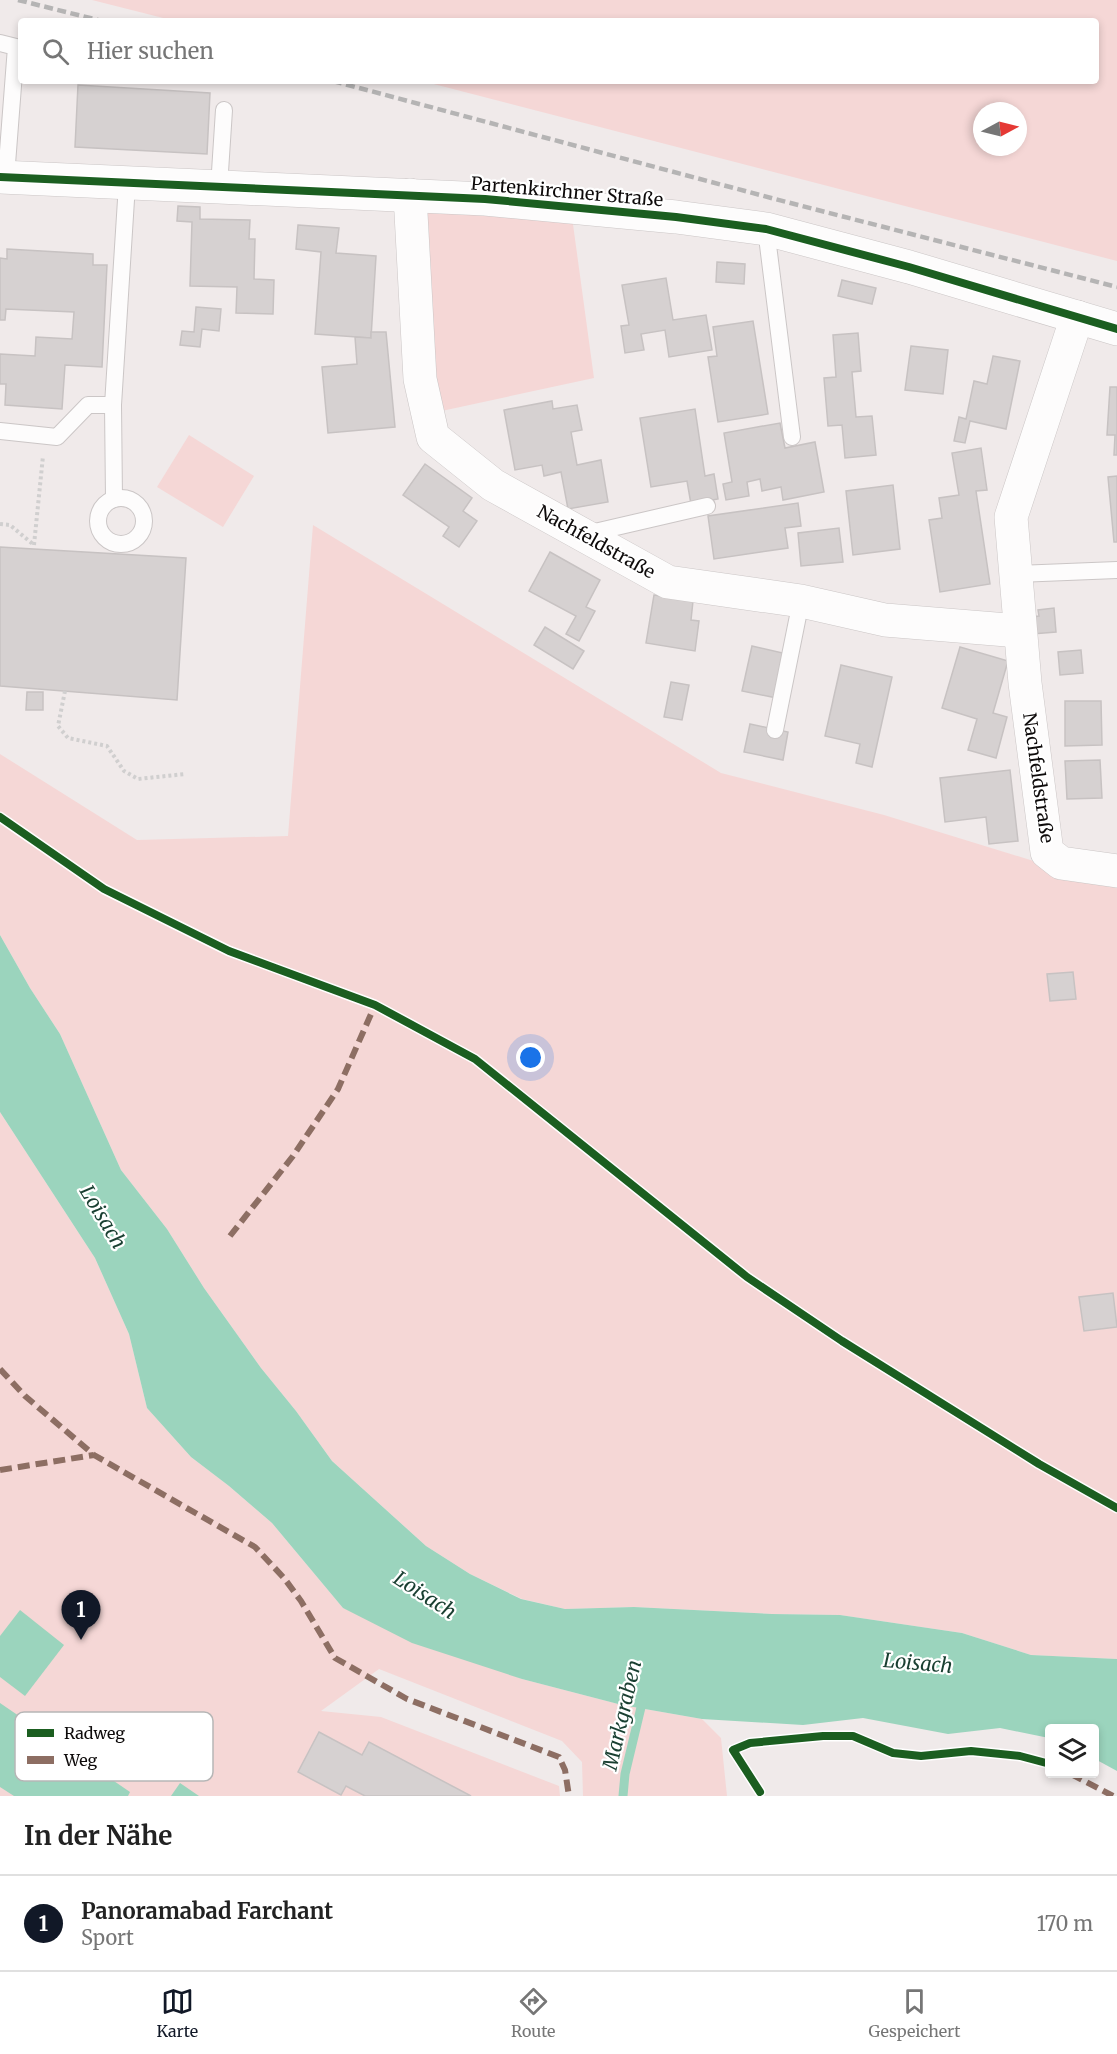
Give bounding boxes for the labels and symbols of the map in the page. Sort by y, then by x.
north arrow [973,102,1027,156]
street label: Partenkirchner Straße [470,172,664,211]
street label: Nachfeldstraße [533,500,659,583]
street label: Nachfeldstraße [1018,711,1059,845]
your location [516,1043,545,1072]
water label: Loisach [75,1180,132,1253]
water label: Loisach [389,1565,461,1624]
pin: 1 [62,1590,100,1640]
water label: Loisach [882,1647,954,1678]
water label: Markgraben [597,1657,646,1773]
legend [15,1712,213,1781]
text: Radweg [64,1723,125,1743]
text: Weg [63,1750,98,1770]

